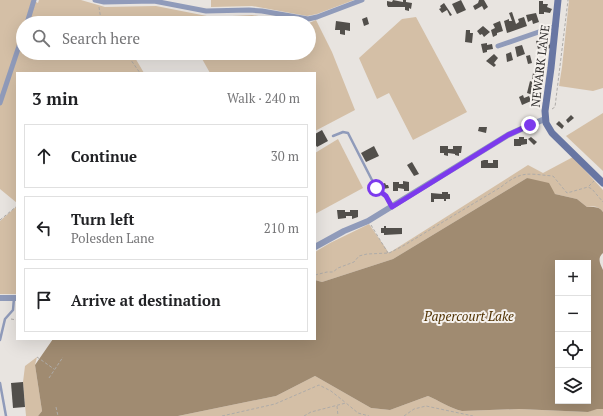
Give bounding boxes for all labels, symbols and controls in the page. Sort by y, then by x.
search box [16,16,316,60]
street label: NEWARK LANE [528,24,552,108]
icon: search [30,27,52,49]
text: Search here [62,28,140,48]
text: 3 min [32,87,79,110]
text: Walk · 240 m [227,89,300,107]
route end [521,116,539,134]
icon: ahead [33,145,55,167]
text: Continue [71,146,137,166]
text: 30 m [271,147,299,165]
route start [367,179,385,197]
text: Turn left [71,209,135,229]
icon: left [33,217,55,239]
text: 210 m [264,219,299,237]
text: Polesden Lane [71,229,154,247]
map controls [555,260,591,404]
button: + [555,260,591,296]
icon: arrive [33,289,55,311]
text: Arrive at destination [71,290,221,310]
button: − [555,296,591,332]
water label: Papercourt Lake [423,307,514,325]
button: locate [555,332,591,368]
button: layers [555,368,591,404]

